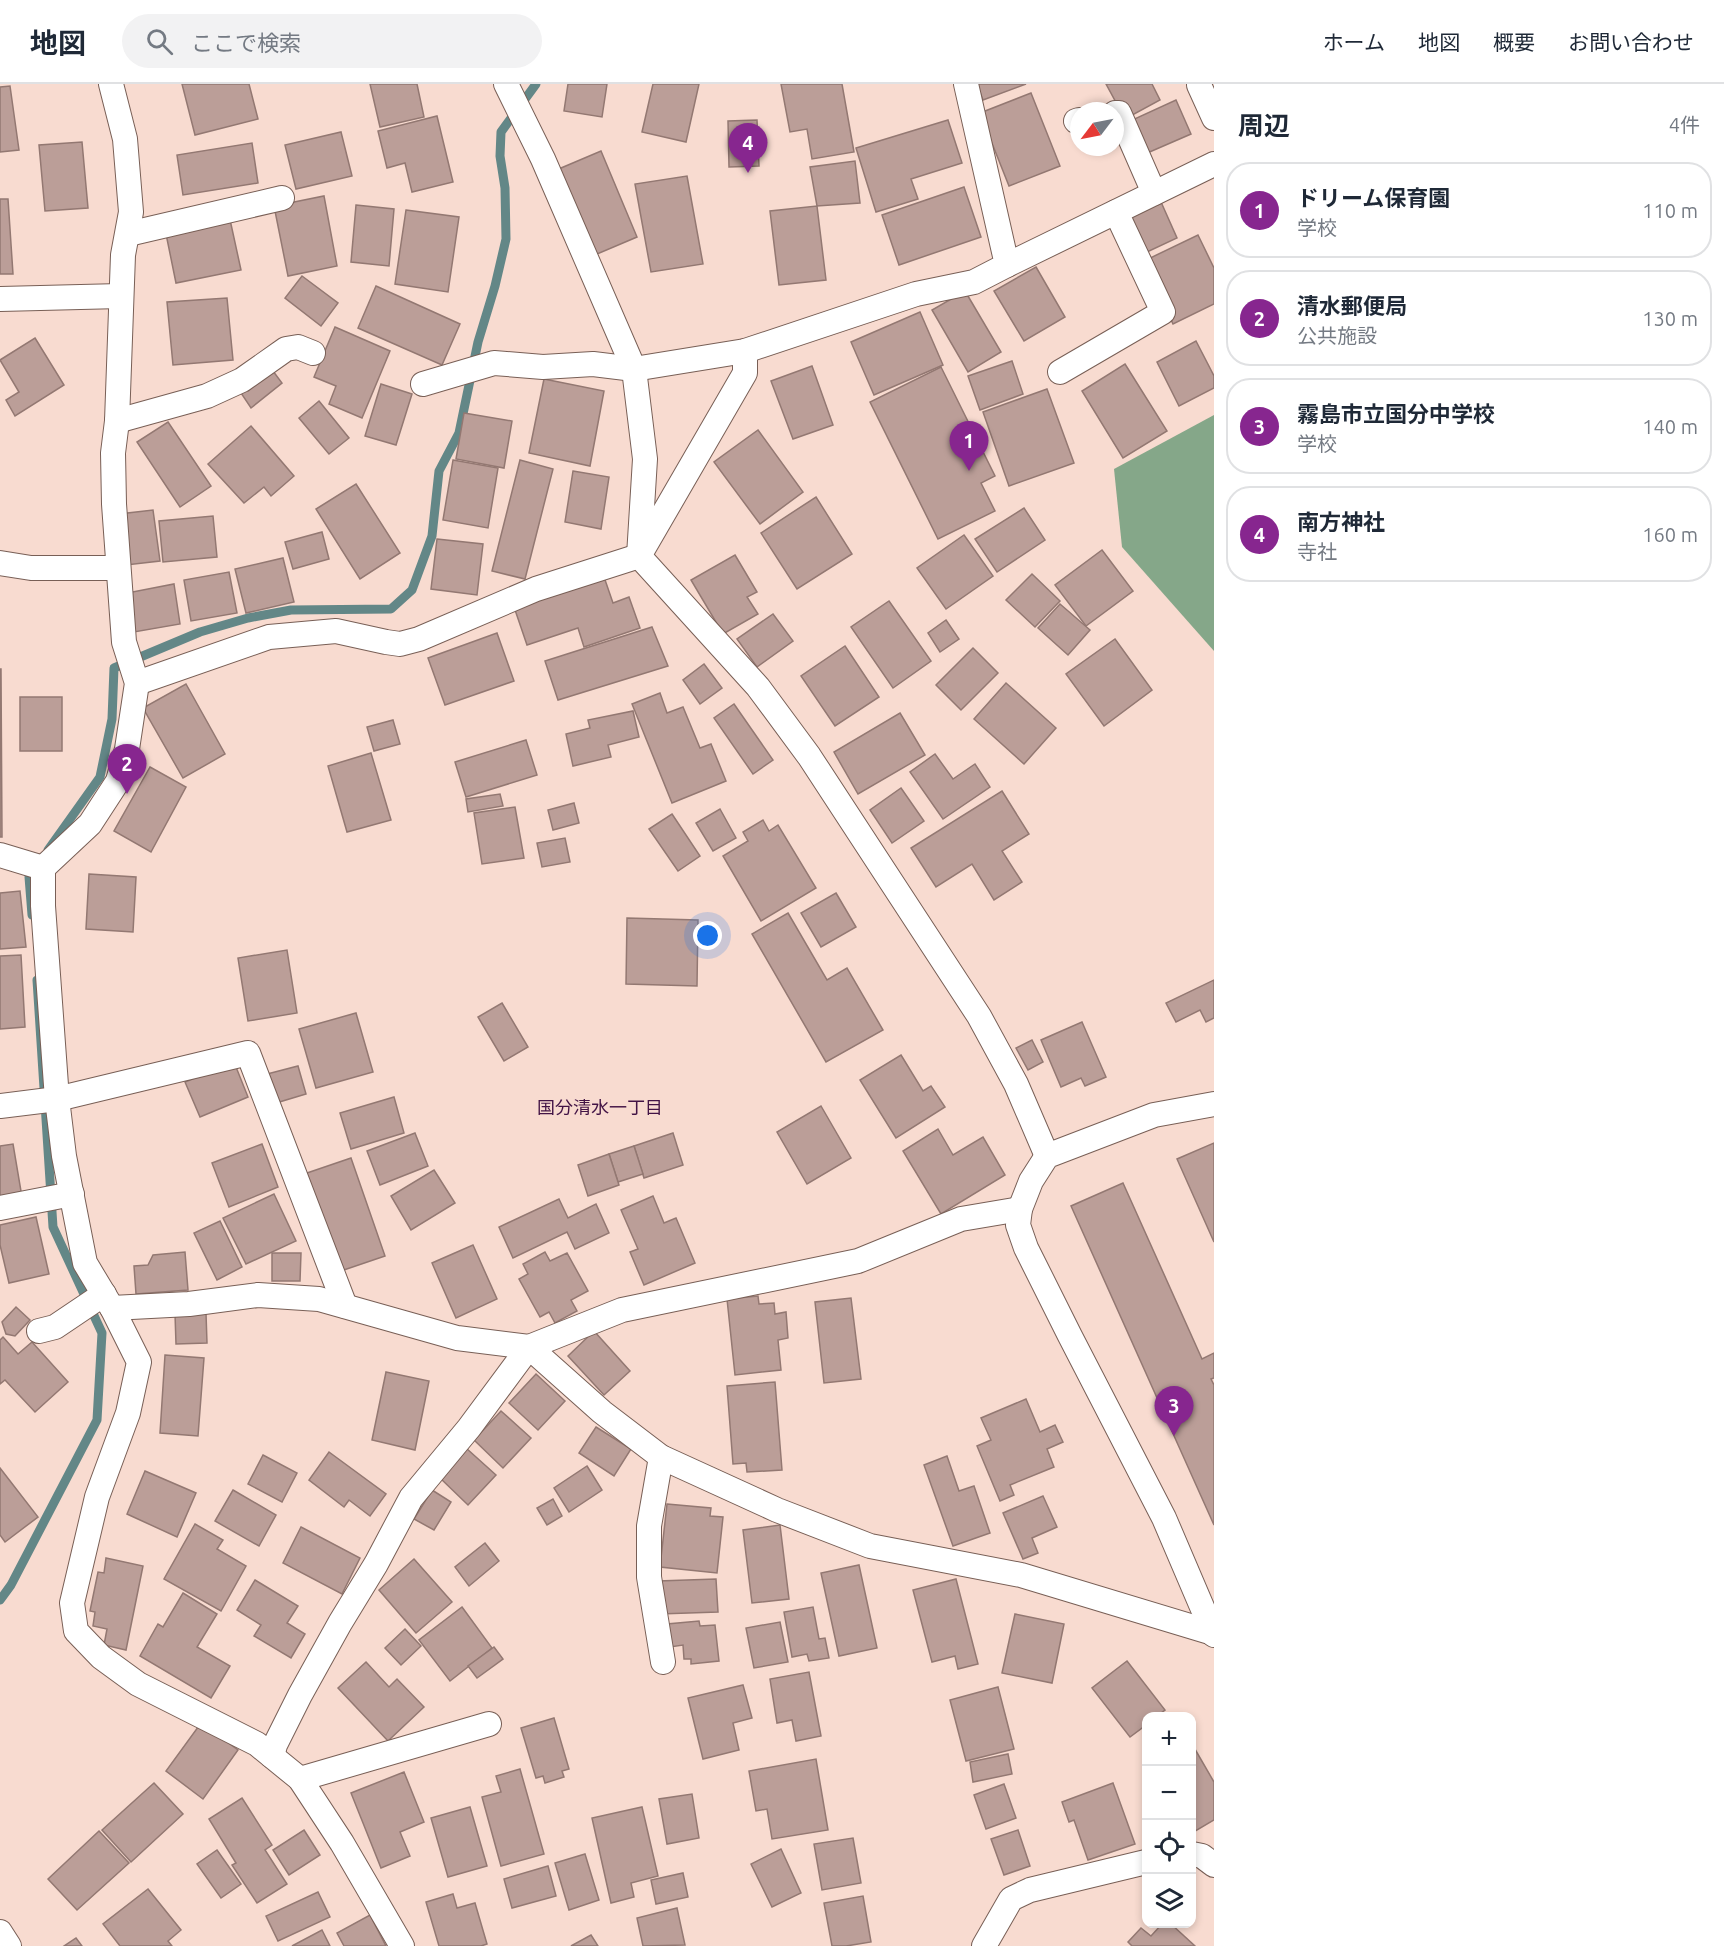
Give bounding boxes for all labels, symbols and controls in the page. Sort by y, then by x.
search box [122,14,542,68]
icon: search [143,25,176,58]
text: 地図 [30,27,86,58]
text: ここで検索 [191,30,301,55]
text: ホーム [1323,30,1385,54]
text: 地図 [1418,30,1460,54]
text: 概要 [1493,30,1535,54]
text: お問い合わせ [1568,30,1694,54]
north arrow [1070,102,1124,156]
text: 周辺 [1238,111,1290,140]
text: 4件 [1669,113,1700,136]
pin: 4 [728,124,768,173]
text: ドリーム保育園 [1297,185,1450,210]
text: 1 [1254,199,1265,222]
text: 110 m [1642,199,1698,222]
text: 学校 [1297,216,1337,239]
text: 清水郵便局 [1297,293,1407,318]
text: 2 [1254,307,1265,330]
text: 130 m [1642,307,1698,330]
text: 公共施設 [1297,324,1377,347]
text: 霧島市立国分中学校 [1297,401,1495,426]
text: 3 [1254,415,1265,438]
text: 140 m [1642,415,1698,438]
pin: 1 [950,422,988,471]
text: 学校 [1297,432,1337,455]
text: 南方神社 [1297,509,1385,534]
text: 4 [1254,523,1265,546]
text: 160 m [1642,523,1698,546]
text: 寺社 [1297,540,1337,563]
pin: 2 [108,744,146,794]
your location [693,921,722,950]
district label: 国分清水一丁目 [537,1097,663,1117]
pin: 3 [1154,1386,1194,1436]
map controls [1142,1712,1196,1928]
button: + [1142,1712,1196,1766]
button: − [1142,1766,1196,1820]
button: locate [1142,1820,1196,1874]
button: layers [1142,1874,1196,1928]

